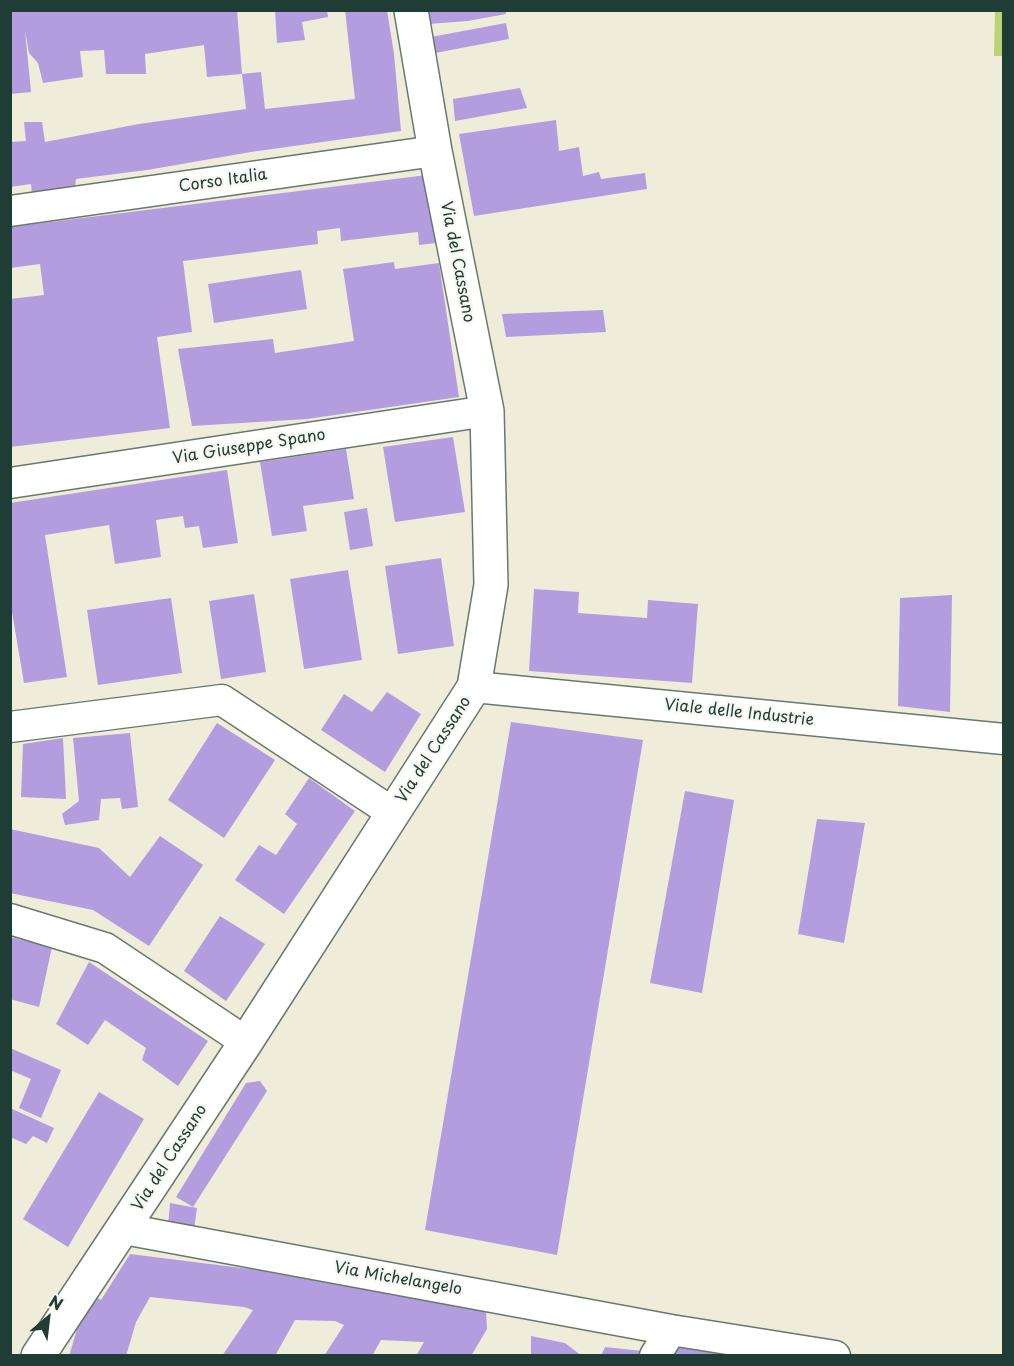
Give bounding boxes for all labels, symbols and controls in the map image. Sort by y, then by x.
street label: Corso Italia [177,165,269,197]
street label: Via del Cassano [436,200,478,324]
street label: Via Giuseppe Spano [171,425,327,469]
street label: Via del Cassano [392,693,476,807]
street label: Viale delle Industrie [663,696,815,730]
street label: Via del Cassano [128,1101,212,1215]
street label: Via Michelangelo [333,1258,463,1300]
north arrow [18,1288,78,1348]
text: N [45,1289,68,1316]

